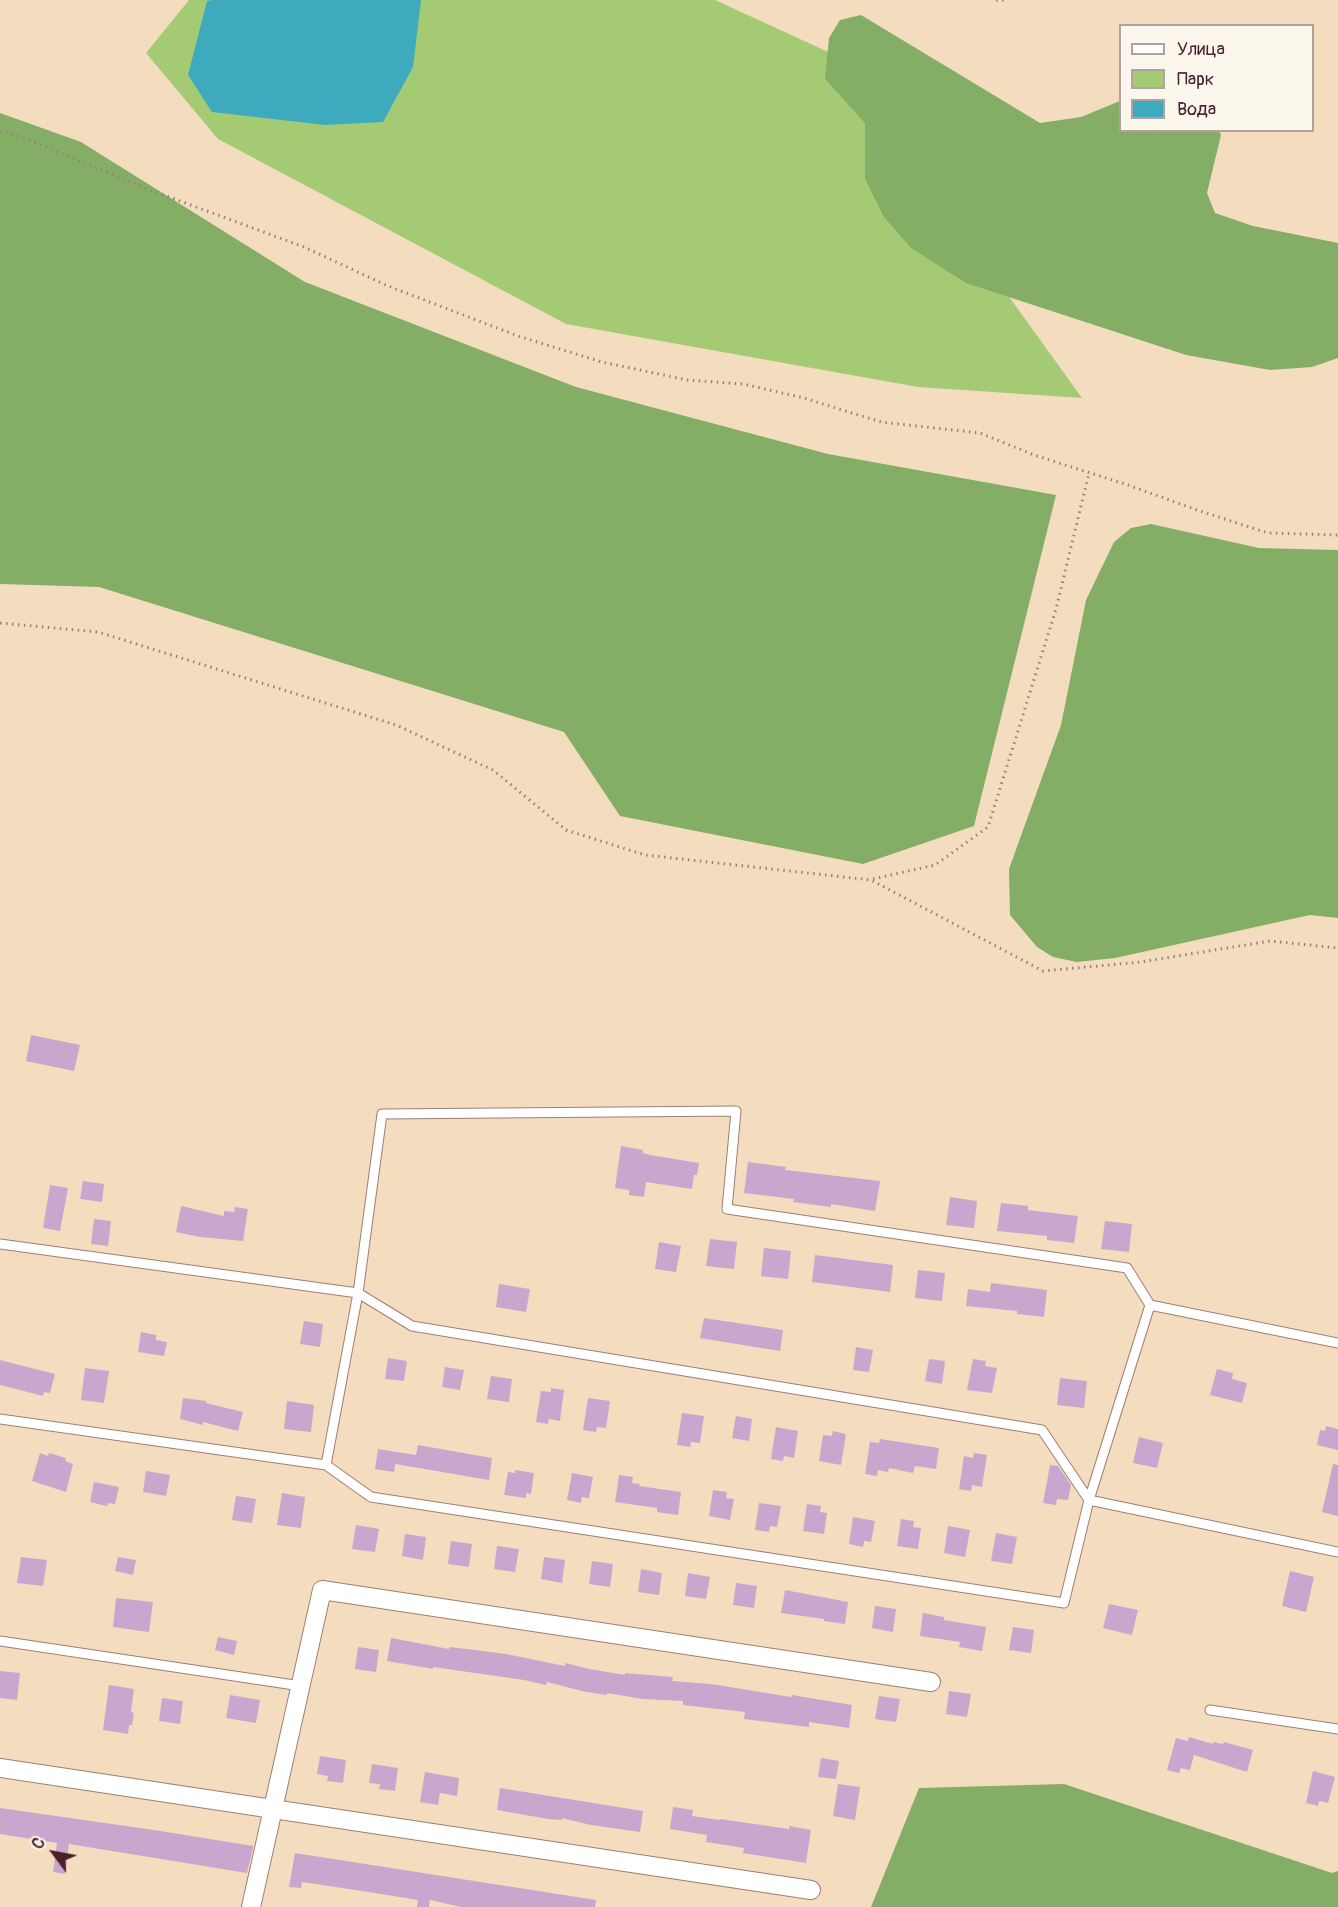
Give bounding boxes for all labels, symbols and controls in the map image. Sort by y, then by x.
legend [1119,24,1314,132]
text: Улица [1177,38,1225,61]
text: Парк [1177,68,1214,91]
text: Вода [1177,98,1216,121]
north arrow [24,1823,84,1883]
text: С [28,1834,50,1853]

